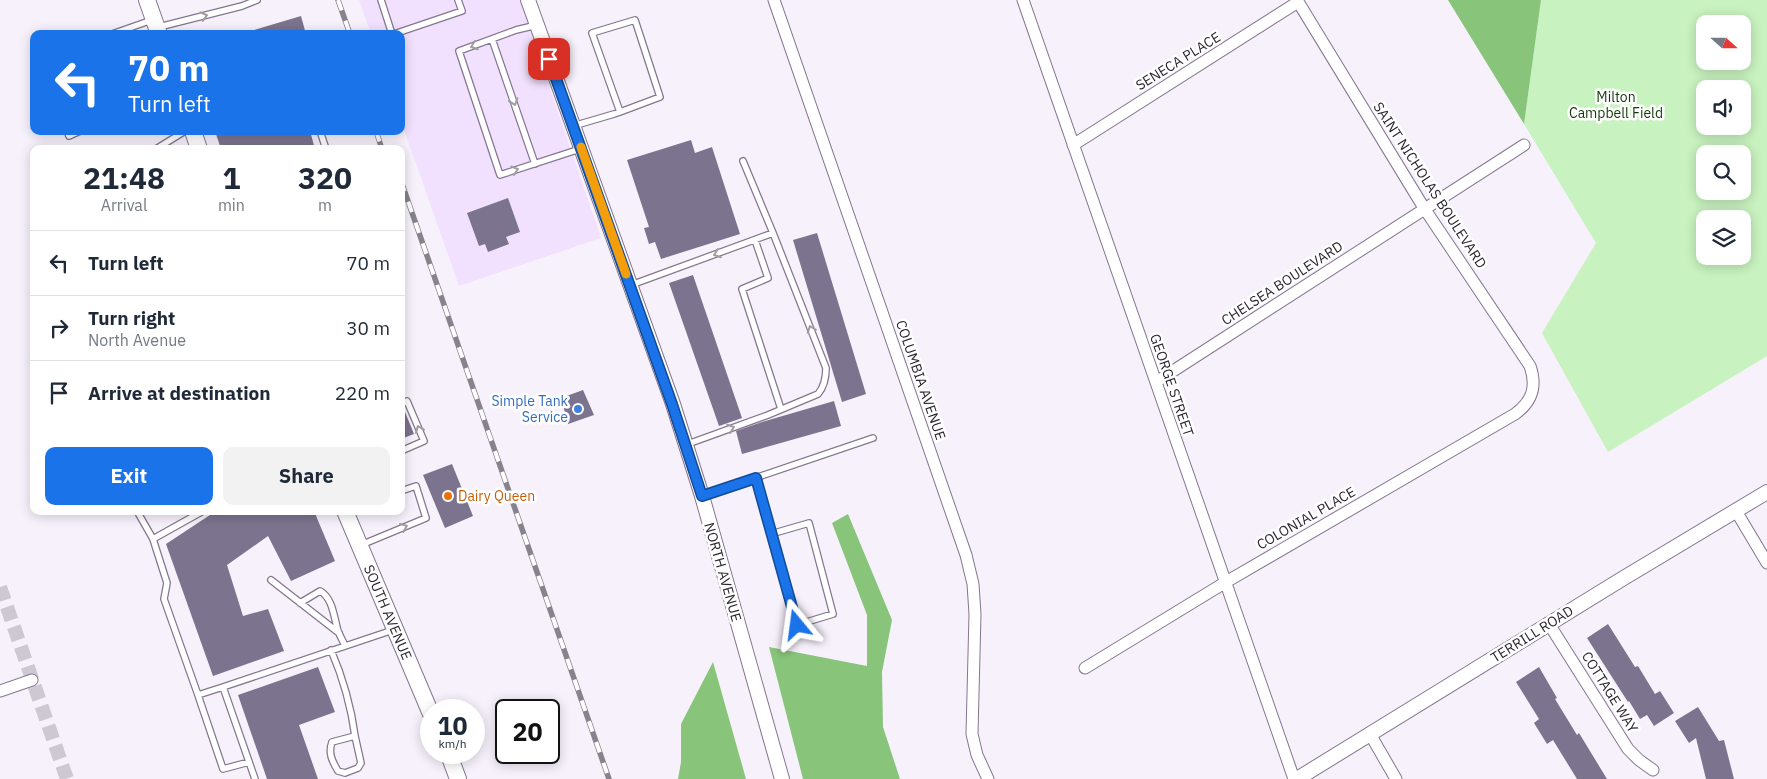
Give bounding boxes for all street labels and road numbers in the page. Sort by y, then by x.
street label: SENECA PLACE [1132,28,1224,94]
street label: SAINT NICHOLAS BOULEVARD [1369,99,1491,271]
street label: CHELSEA BOULEVARD [1218,237,1346,329]
street label: COLUMBIA AVENUE [892,318,950,442]
street label: GEORGE STREET [1146,331,1198,439]
street label: COLONIAL PLACE [1253,482,1359,554]
street label: NORTH AVENUE [700,520,746,624]
street label: SOUTH AVENUE [360,562,416,663]
street label: TERRILL ROAD [1487,601,1577,667]
street label: COTTAGE WAY [1578,648,1642,737]

